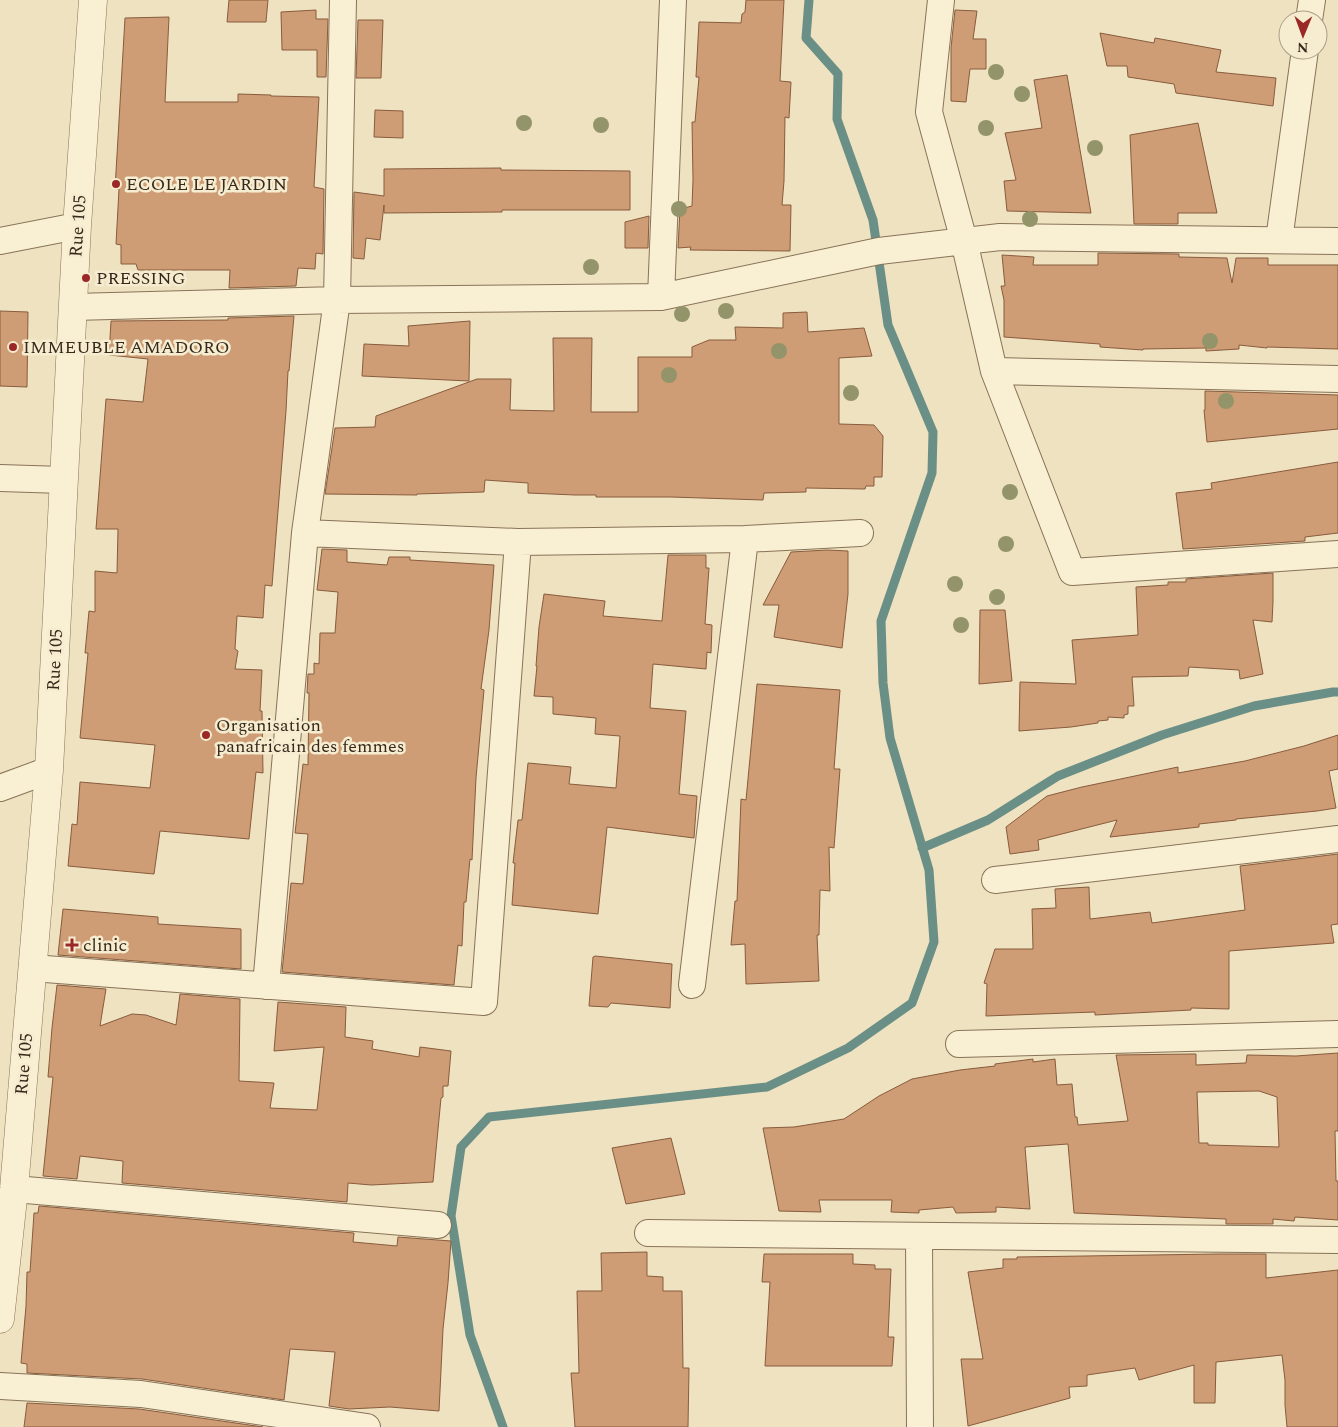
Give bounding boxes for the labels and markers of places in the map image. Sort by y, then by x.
place label: ECOLE LE JARDIN [126,171,287,198]
marker: ECOLE LE JARDIN [110,178,122,190]
place label: PRESSING [96,265,185,292]
marker: PRESSING [80,272,92,284]
place label: IMMEUBLE AMADORO [23,334,229,361]
marker: IMMEUBLE AMADORO [7,341,19,353]
place label: Organisation panafricain des femmes [216,712,404,760]
marker: Organisation panafricain des femmes [200,729,212,741]
place label: clinic [83,932,127,959]
marker: clinic [65,938,79,952]

